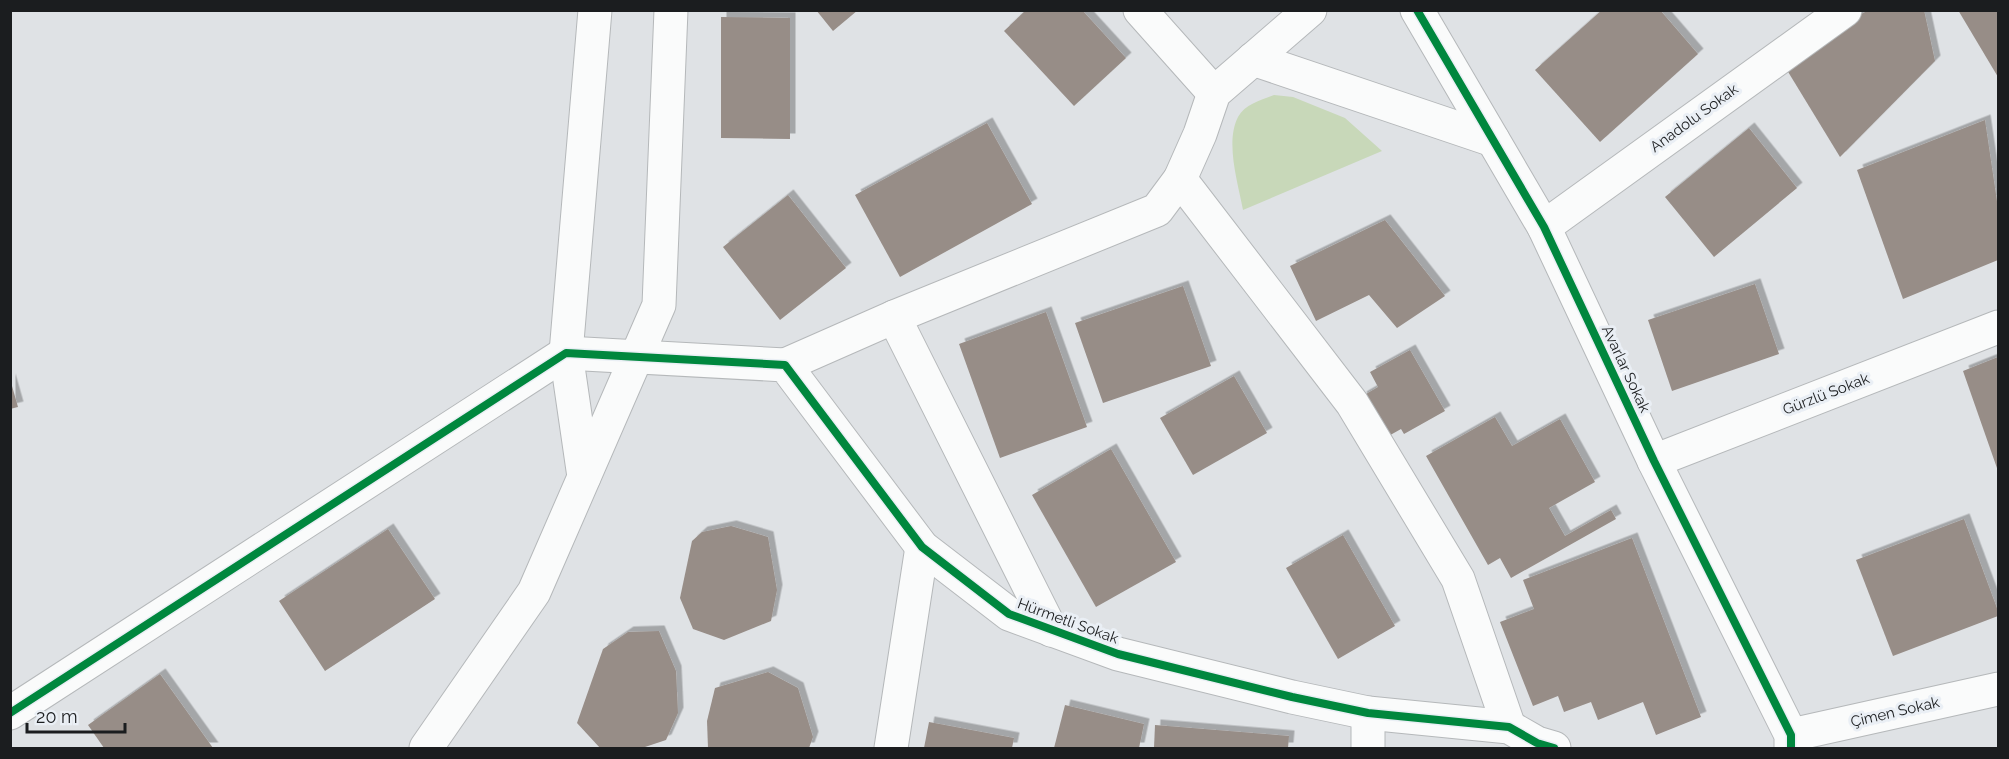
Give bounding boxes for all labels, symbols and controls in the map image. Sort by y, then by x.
street label: Anadolu Sokak [1647,80,1741,156]
street label: Avarlar Sokak [1598,323,1654,415]
street label: Gürzlü Sokak [1780,369,1872,419]
street label: Hürmetli Sokak [1015,594,1121,648]
street label: Çimen Sokak [1849,693,1941,731]
scale bar [27,696,124,734]
text: 20 m [36,706,78,727]

